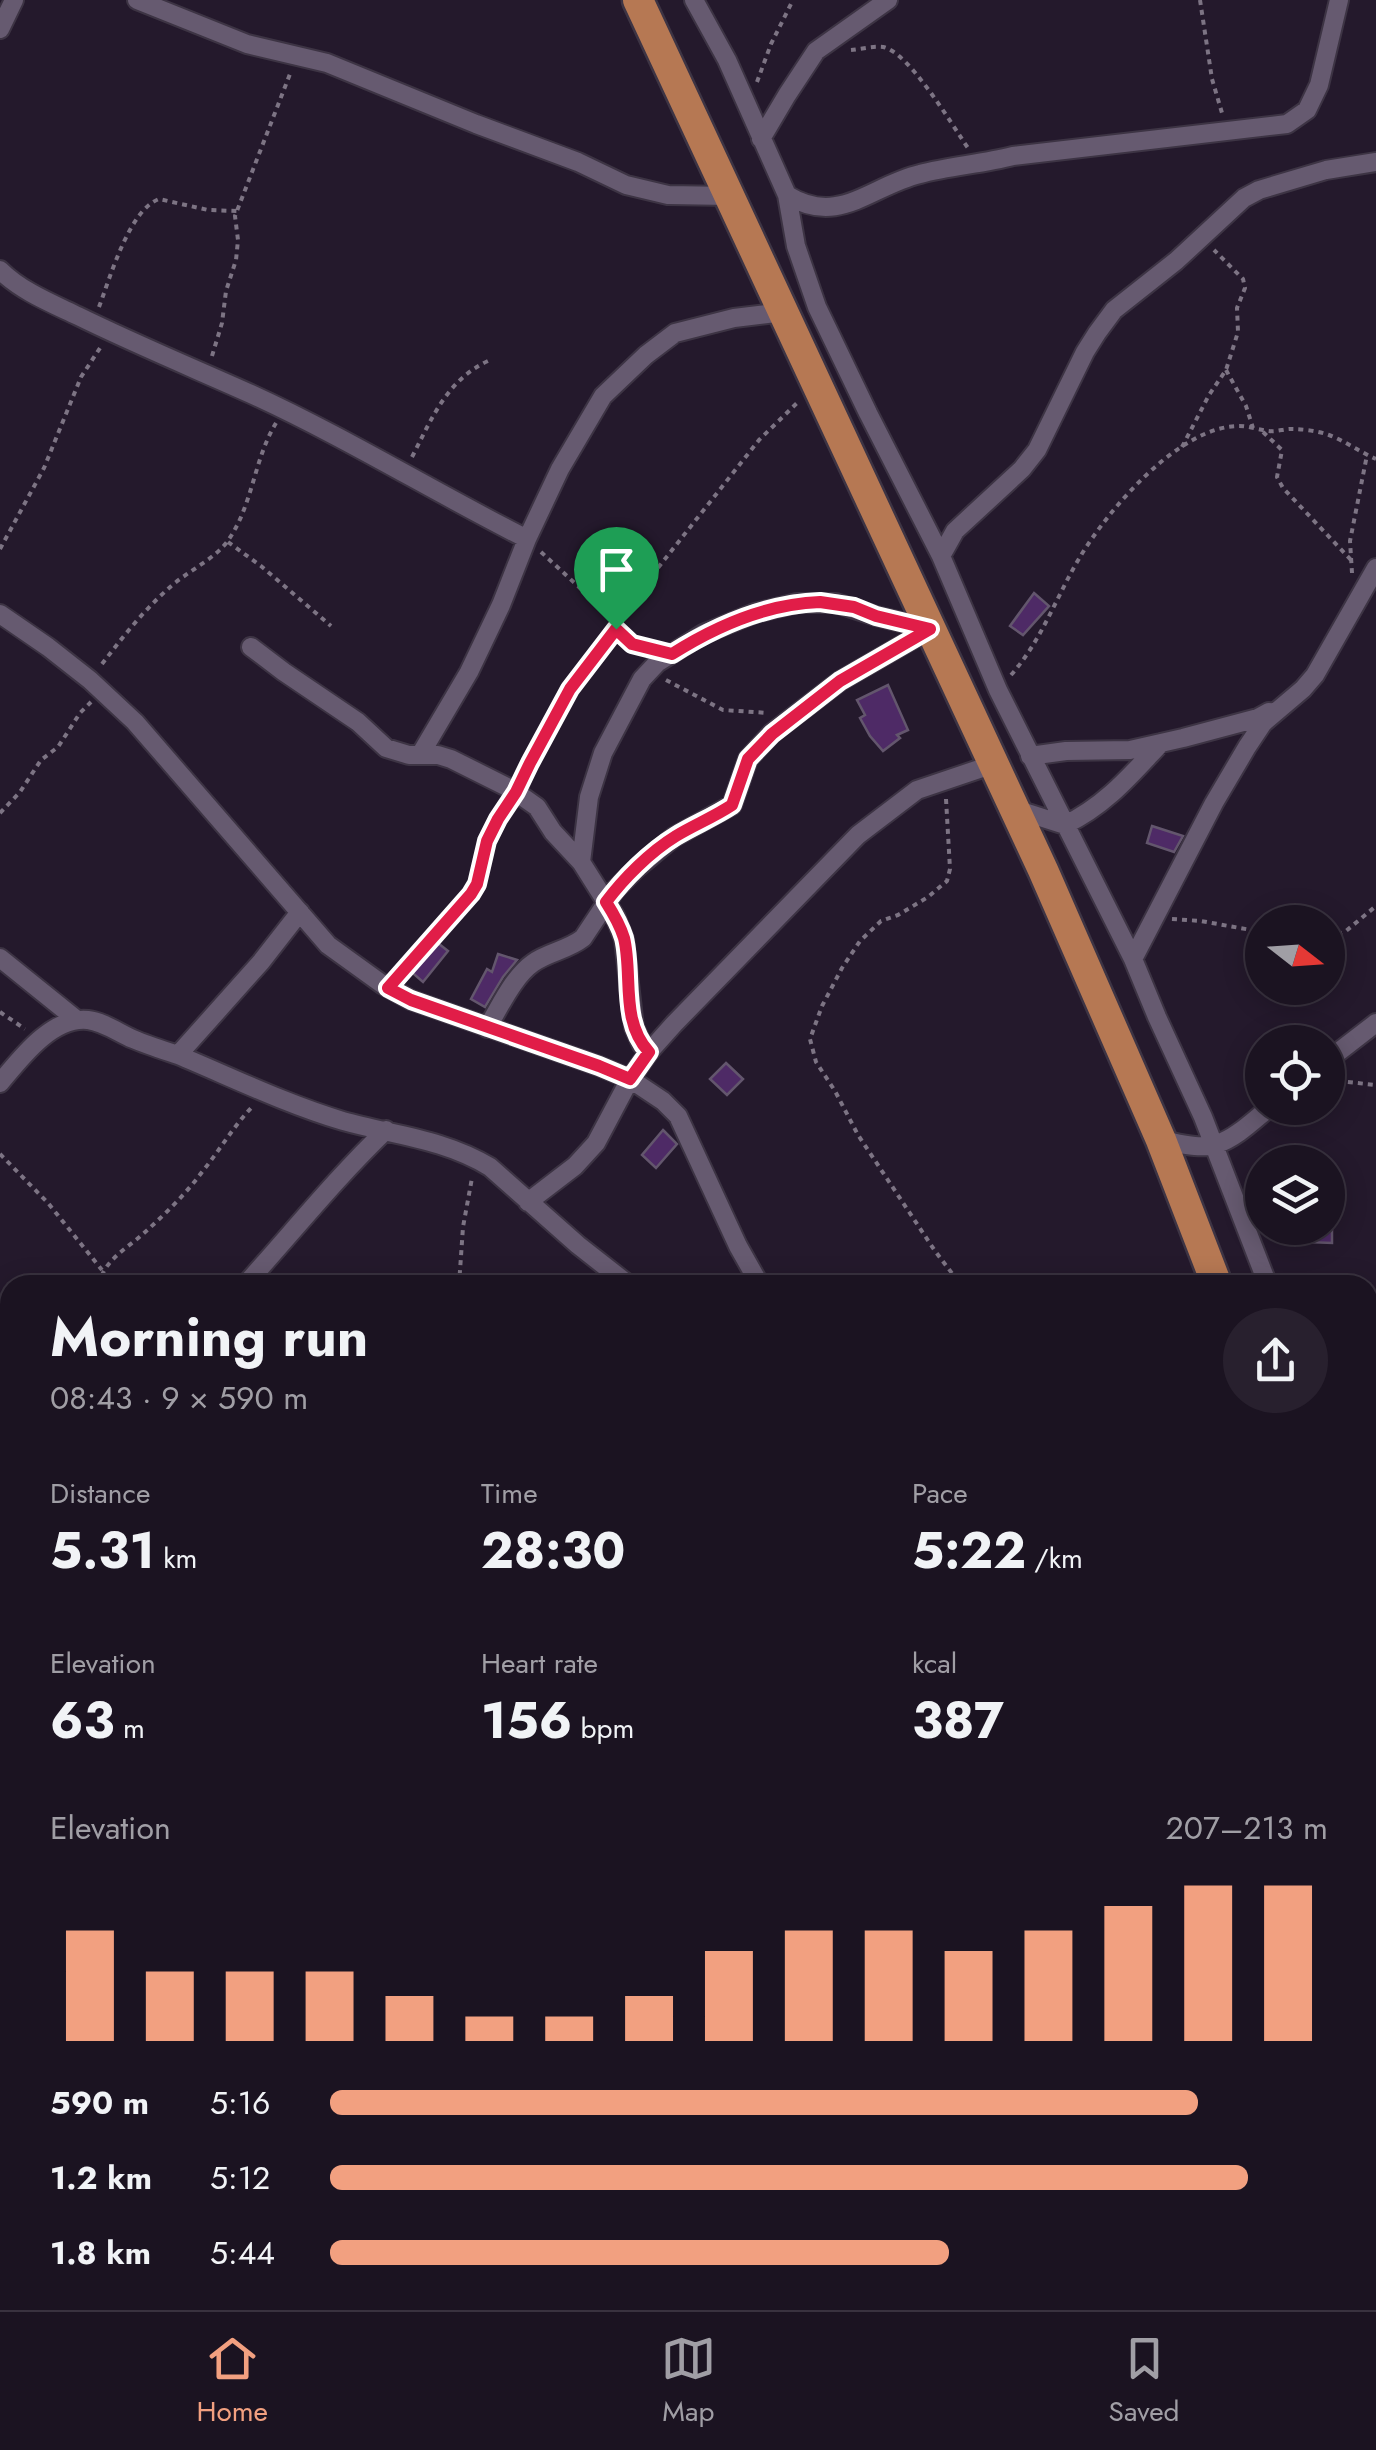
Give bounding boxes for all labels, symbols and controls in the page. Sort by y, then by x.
pin [574,527,659,630]
icon: arrive [589,542,644,597]
north arrow [1245,905,1345,1005]
map controls [1245,905,1345,1245]
button: locate [1245,1025,1345,1125]
button: layers [1245,1145,1345,1245]
text: Morning run [50,1297,368,1377]
button: share [1223,1308,1328,1413]
text: 08:43 · 9 × 590 m [50,1375,308,1421]
text: Distance [50,1473,150,1514]
text: Time [481,1473,538,1514]
text: Pace [912,1473,968,1514]
text: 5.31 [50,1514,155,1587]
text: 28:30 [481,1514,625,1587]
text: 5:22 [912,1514,1026,1587]
text: km [155,1538,197,1579]
text: /km [1026,1538,1083,1579]
text: Elevation [50,1643,156,1684]
text: Heart rate [481,1643,598,1684]
text: kcal [912,1643,957,1684]
text: 63 [50,1684,115,1757]
text: 156 [481,1684,572,1757]
text: 387 [912,1684,1004,1757]
text: m [115,1708,145,1749]
text: bpm [572,1708,634,1749]
text: Elevation [50,1805,171,1851]
text: 207–213 m [1165,1805,1328,1851]
text: 590 m [50,2080,149,2126]
text: 5:16 [210,2080,270,2126]
text: 1.2 km [50,2155,152,2201]
text: 5:12 [210,2155,270,2201]
text: 1.8 km [50,2230,151,2276]
text: 5:44 [210,2230,275,2276]
tab: Home [196,2331,268,2432]
tab: Map [661,2331,716,2432]
tab: Saved [1109,2331,1180,2432]

